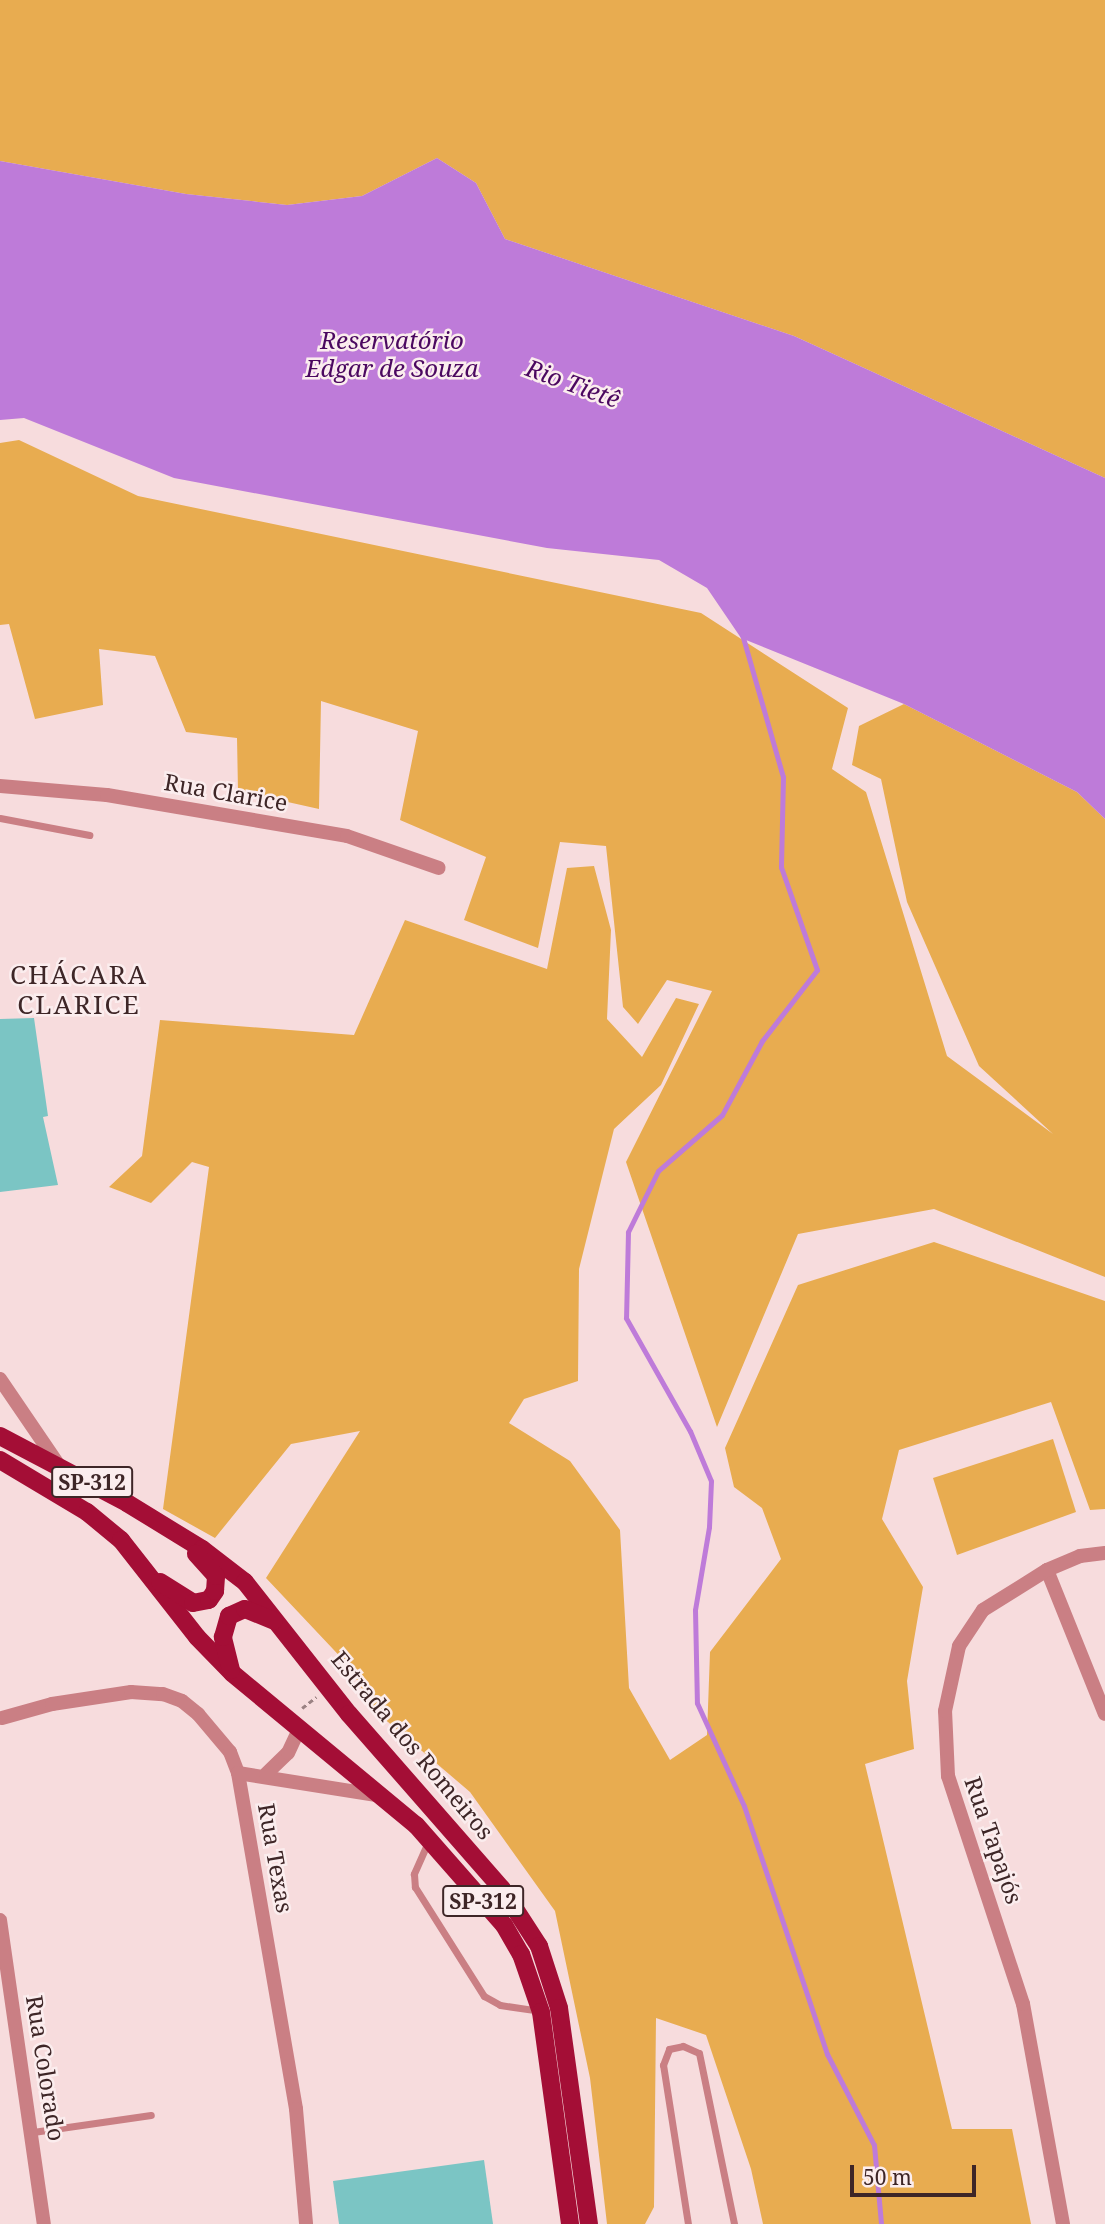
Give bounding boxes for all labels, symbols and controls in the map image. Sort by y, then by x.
water label: Reservatório Edgar de Souza [306,326,478,382]
water label: Rio Tietê [522,353,624,413]
street label: Rua Clarice [162,768,290,816]
district label: CHÁCARA CLARICE [11,959,147,1020]
road number: SP-312 [50,1464,134,1500]
street label: Estrada dos Romeiros [326,1645,500,1845]
street label: Rua Tapajós [959,1773,1029,1907]
street label: Rua Texas [253,1801,299,1915]
road number: SP-312 [441,1884,525,1918]
street label: Rua Colorado [21,1993,71,2143]
scale bar [853,2150,979,2194]
text: 50 m [863,2163,912,2191]

